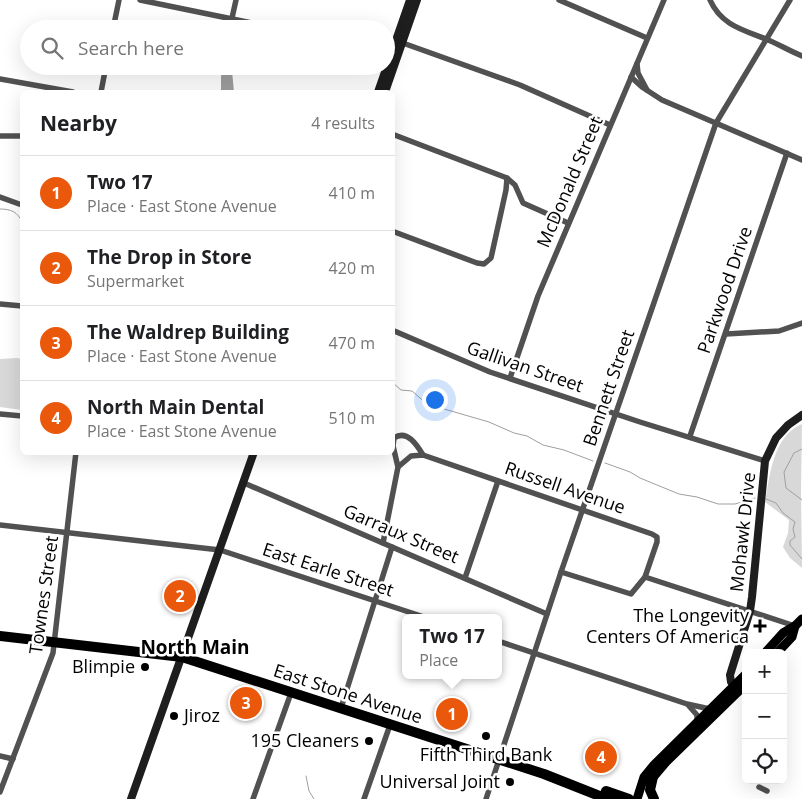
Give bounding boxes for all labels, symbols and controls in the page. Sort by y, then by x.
search box [20,20,395,75]
icon: search [38,34,66,62]
text: Search here [78,35,184,61]
text: Nearby [40,109,117,137]
text: 4 results [311,112,375,134]
street label: McDonald Street [531,112,608,251]
text: Two 17 [87,169,153,195]
text: 1 [51,182,61,204]
text: 410 m [329,182,375,204]
text: Place · East Stone Avenue [87,195,277,217]
street label: Parkwood Drive [691,223,757,356]
text: The Drop in Store [87,244,252,270]
text: 2 [51,257,61,279]
text: 420 m [329,257,375,279]
text: Supermarket [87,270,184,292]
text: The Waldrep Building [87,319,289,345]
street label: Bennett Street [577,326,639,449]
text: 3 [51,332,61,354]
text: 470 m [329,332,375,354]
street label: Gallivan Street [464,335,587,397]
text: Place · East Stone Avenue [87,345,277,367]
your location [422,387,448,413]
text: North Main Dental [87,394,264,420]
text: 4 [51,407,61,429]
text: 510 m [329,407,375,429]
text: Place · East Stone Avenue [87,420,277,442]
street label: Russell Avenue [502,455,629,519]
street label: Mohawk Drive [724,471,760,593]
street label: Garraux Street [340,498,463,568]
street label: Townes Street [23,534,63,656]
street label: East Earle Street [260,537,397,602]
pin: 2 [164,577,196,615]
place label: The Longevity Centers Of America [586,603,750,648]
popup [402,614,502,679]
marker: The Longevity Centers Of America [753,619,767,633]
text: Two 17 [419,623,485,649]
district label: North Main [140,634,250,660]
text: Place [419,649,458,671]
map controls [742,649,787,784]
button: + [742,649,787,694]
place label: Blimpie [72,654,135,678]
street label: East Stone Avenue [271,658,426,728]
marker: Blimpie [139,661,151,673]
pin: 3 [230,684,262,722]
button: − [742,694,787,739]
pin: 1 [436,695,468,733]
place label: Jiroz [182,703,220,727]
marker: Jiroz [168,710,180,722]
place label: 195 Cleaners [250,728,359,752]
marker: Fifth Third Bank [480,730,492,742]
marker: 195 Cleaners [363,735,375,747]
pin: 4 [585,738,617,776]
button: locate [742,739,787,784]
place label: Fifth Third Bank [420,742,553,766]
place label: Universal Joint [379,769,500,793]
marker: Universal Joint [504,776,516,788]

